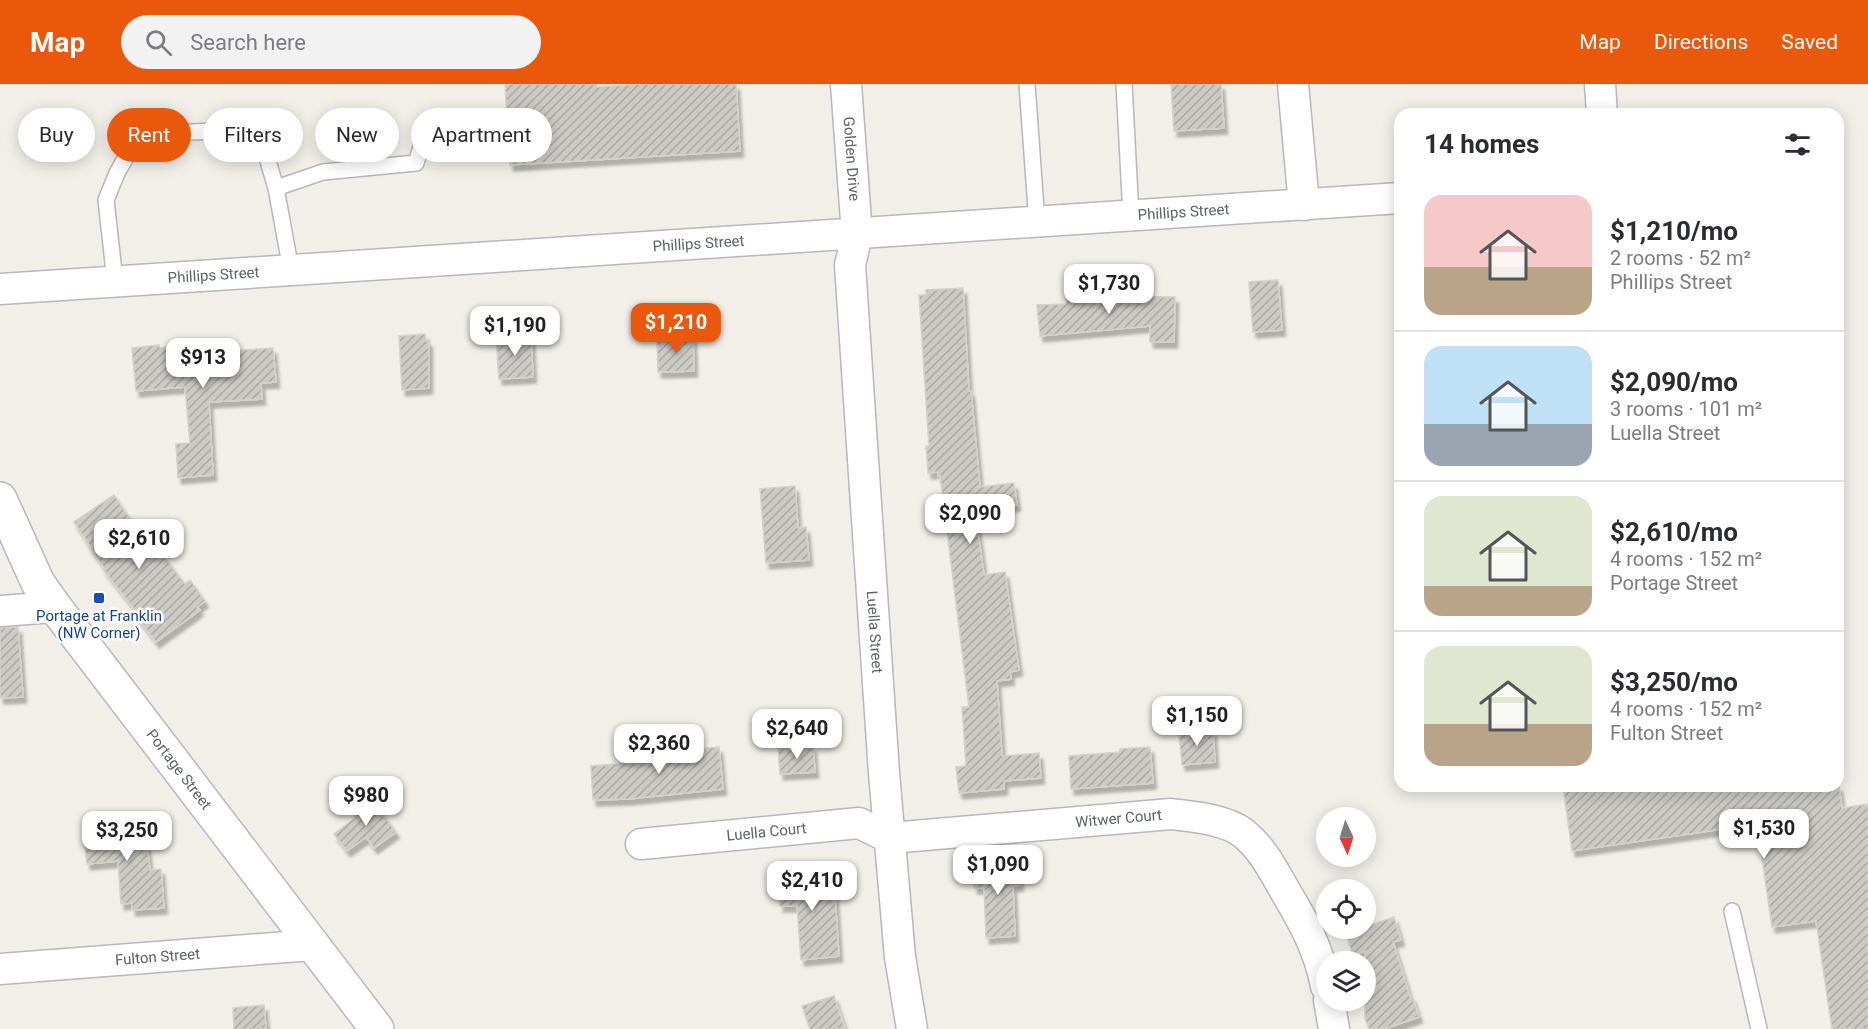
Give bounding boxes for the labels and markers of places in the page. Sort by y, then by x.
pin: $1,730 [1060,264,1158,315]
pin: $1,210 [627,303,725,354]
pin: $1,190 [466,306,564,357]
pin: $913 [167,338,239,389]
pin: $2,090 [921,494,1019,545]
pin: $2,610 [90,519,188,570]
marker: Portage at Franklin (NW Corner) [92,591,106,605]
place label: Portage at Franklin (NW Corner) [36,607,162,642]
pin: $1,150 [1148,696,1246,747]
pin: $2,640 [748,709,846,760]
pin: $2,360 [610,724,708,775]
pin: $980 [330,776,402,827]
pin: $1,530 [1715,809,1813,860]
pin: $3,250 [78,811,176,862]
pin: $1,090 [949,845,1047,896]
pin: $2,410 [763,861,861,912]

